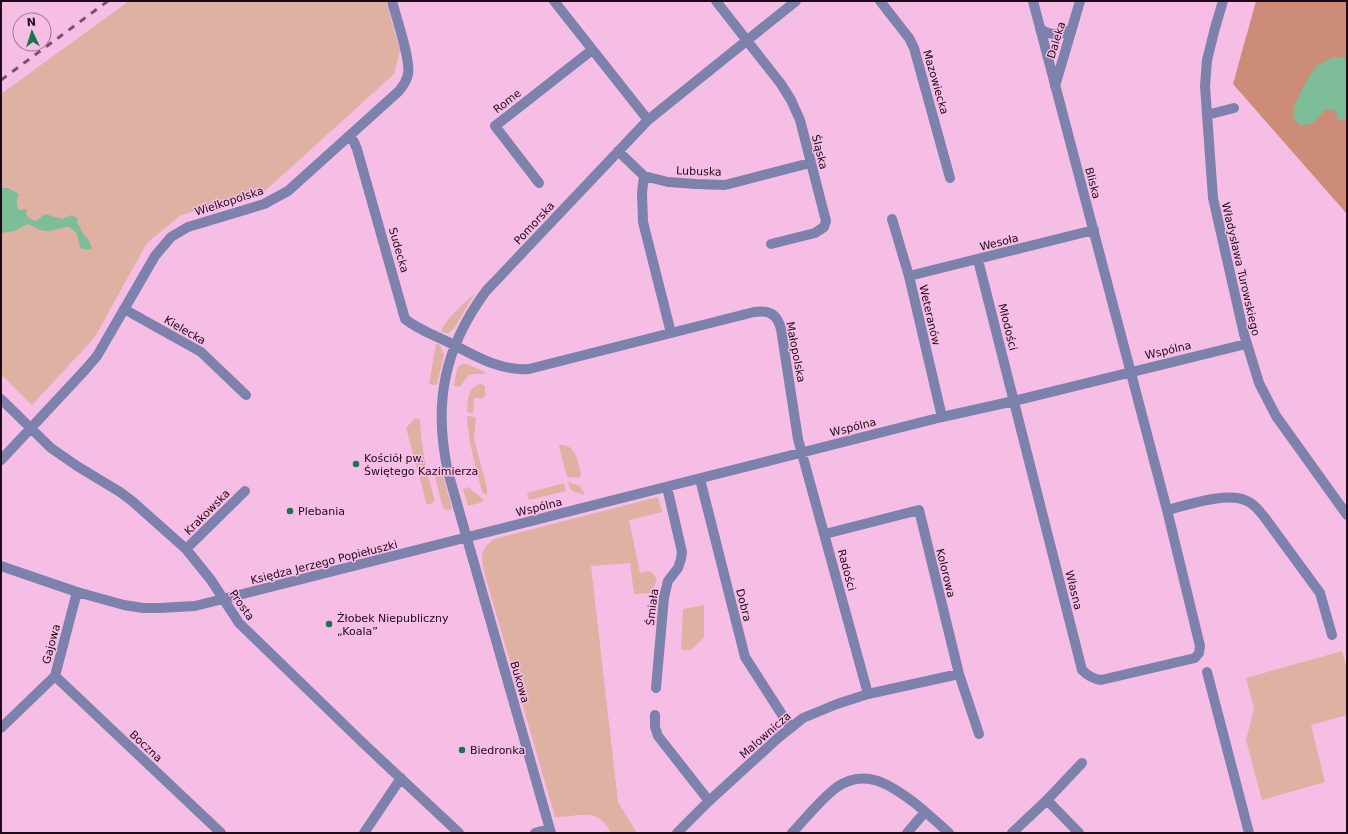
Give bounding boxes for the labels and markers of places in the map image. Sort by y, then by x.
place label: Kościół pw. Świętego Kazimierza [364,452,478,478]
marker: Kościół pw. Świętego Kazimierza [351,459,361,469]
place label: Plebania [298,505,345,518]
marker: Plebania [285,506,295,516]
place label: Żłobek Niepubliczny „Koala” [337,612,449,638]
marker: Żłobek Niepubliczny „Koala” [324,619,334,629]
place label: Biedronka [470,744,525,757]
marker: Biedronka [457,745,467,755]

